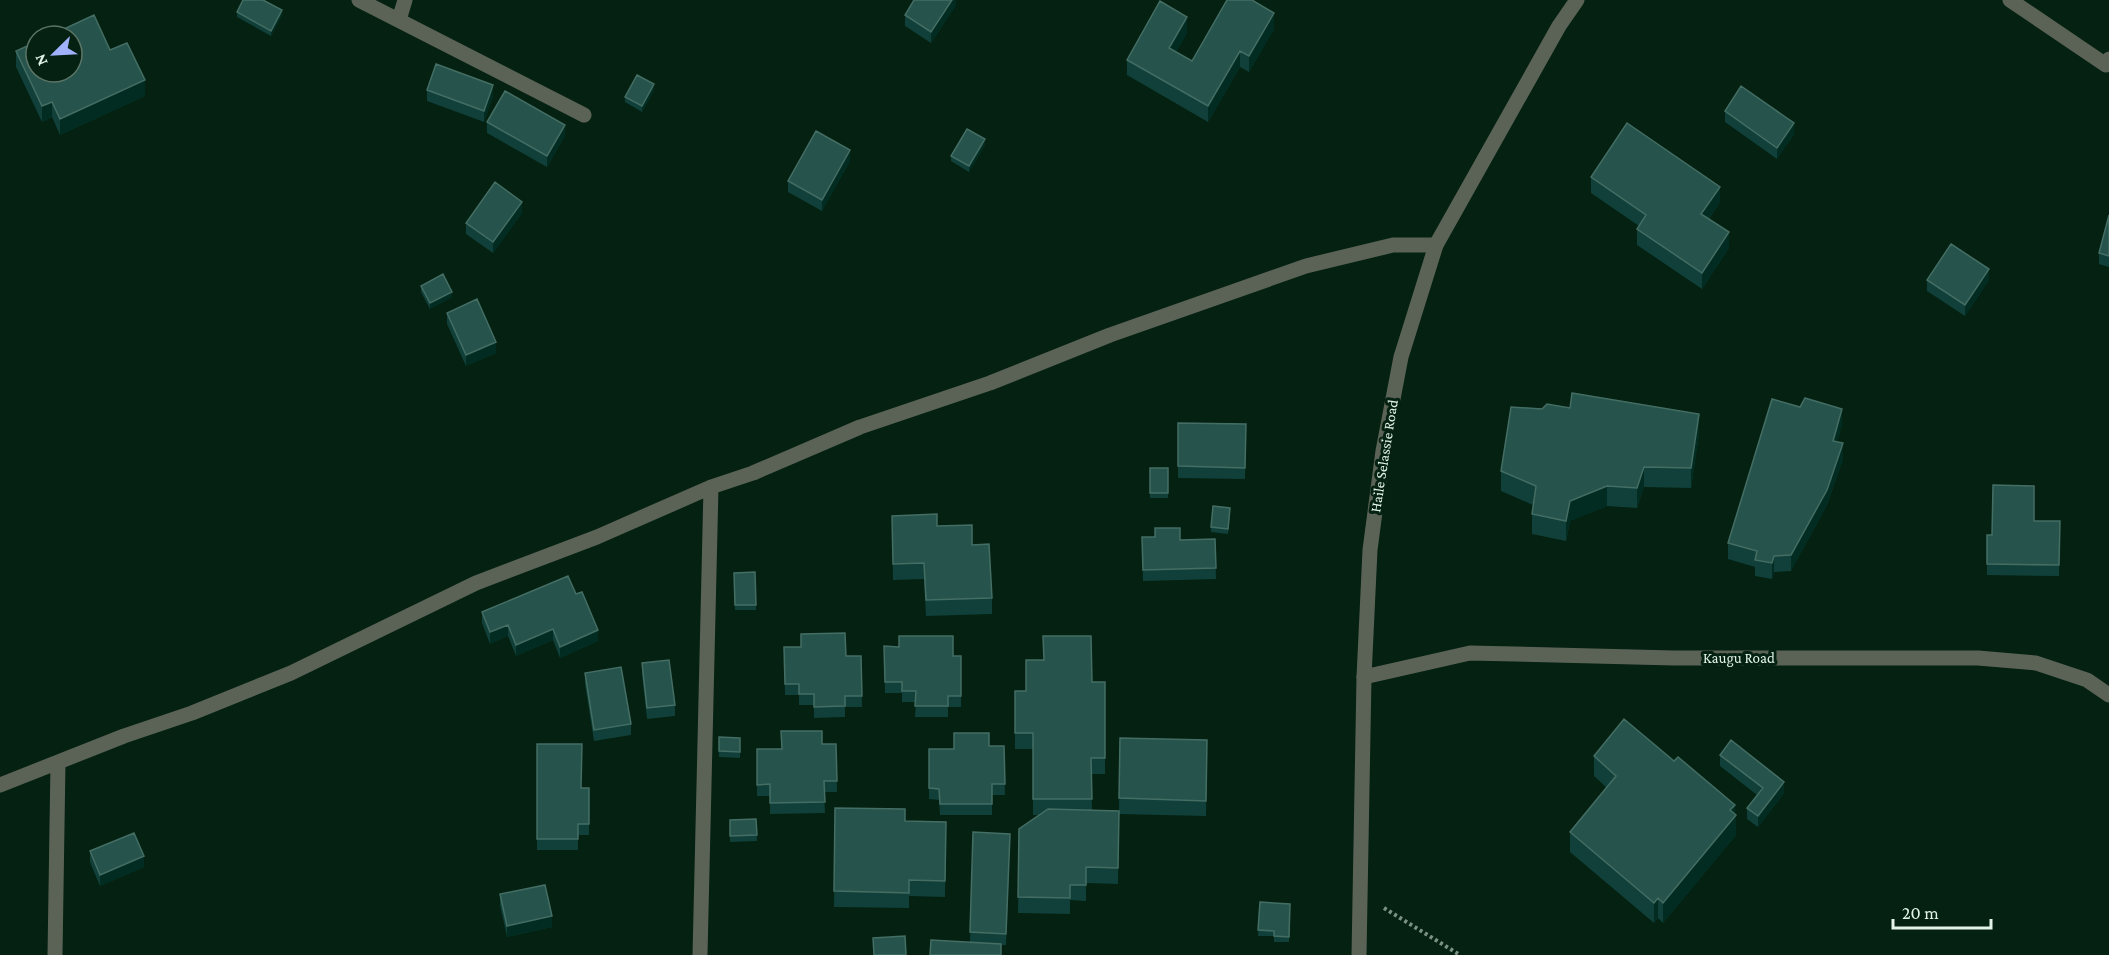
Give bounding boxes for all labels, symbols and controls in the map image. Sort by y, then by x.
north arrow [24,24,84,84]
text: N [31,51,51,68]
street label: Haile Selassie Road [1367,398,1401,514]
street label: Kaugu Road [1703,650,1775,667]
scale bar [1893,892,1990,930]
text: 20 m [1902,903,1939,923]

